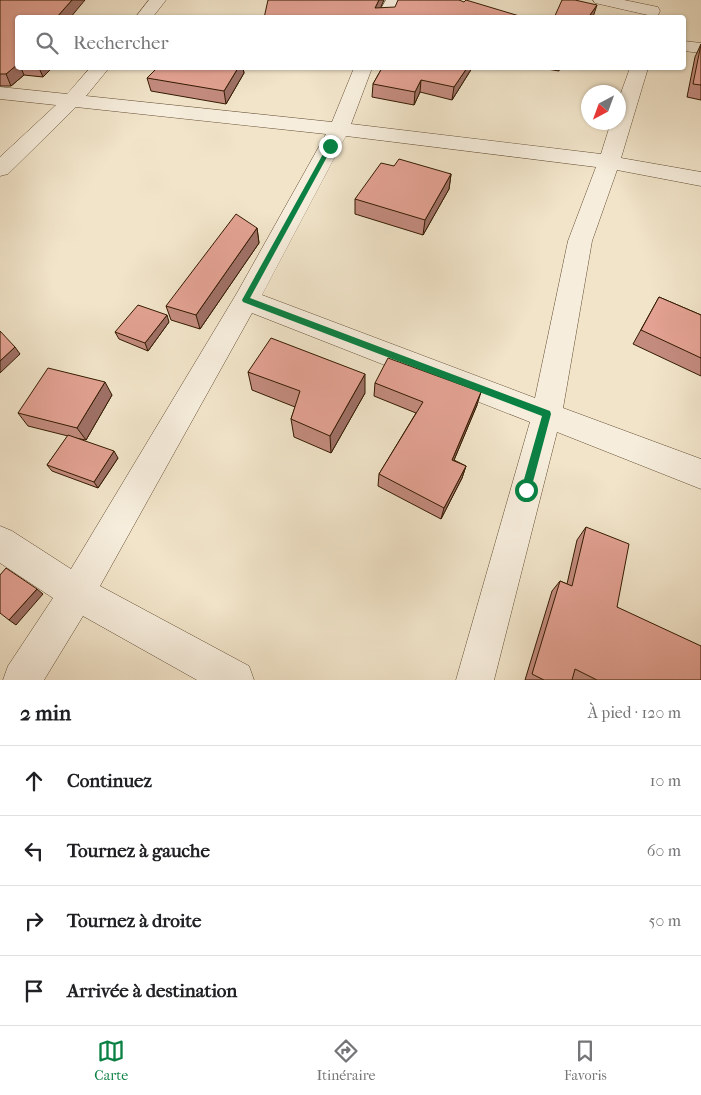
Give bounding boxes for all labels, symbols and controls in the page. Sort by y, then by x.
search box [15,15,686,70]
icon: search [33,29,61,57]
text: Rechercher [73,32,169,54]
north arrow [581,85,626,130]
route end [319,135,342,158]
route start [515,479,538,502]
text: 2 min [20,701,71,725]
text: À pied · 120 m [588,703,681,722]
icon: ahead [20,767,48,795]
text: Continuez [67,770,152,792]
text: 10 m [650,771,681,790]
icon: left [20,837,48,865]
text: Tournez à gauche [67,840,210,862]
text: 60 m [647,841,681,860]
icon: right [20,907,48,935]
text: Tournez à droite [67,910,201,932]
text: 50 m [649,911,681,930]
icon: arrive [20,977,48,1005]
text: Arrivée à destination [67,980,237,1002]
tab: Carte [94,1037,128,1084]
tab: Itinéraire [317,1037,375,1084]
tab: Favoris [564,1037,607,1084]

